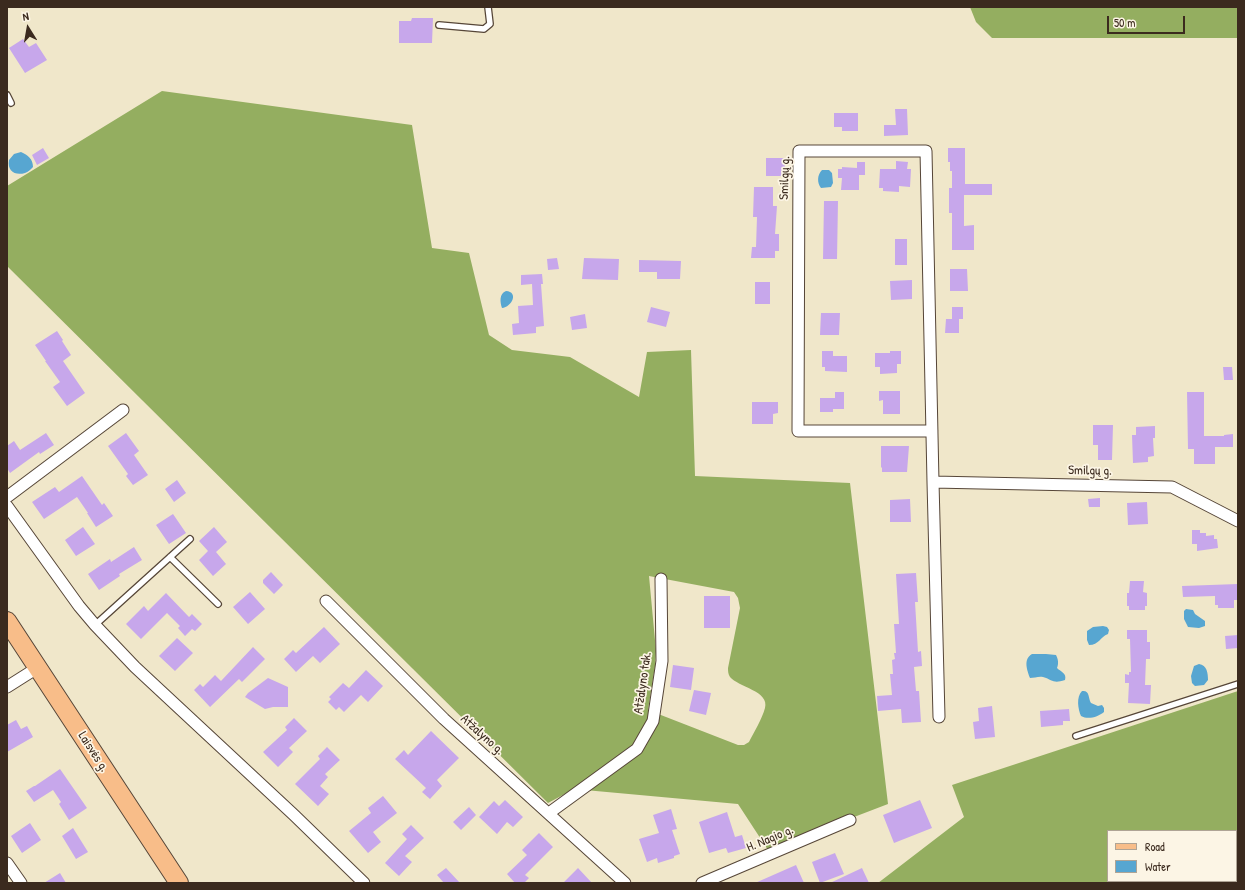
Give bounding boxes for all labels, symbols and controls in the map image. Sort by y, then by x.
north arrow [8,8,48,48]
scale bar [1109,8,1187,34]
text: N [21,9,30,24]
text: 50 m [1114,14,1135,31]
street label: Smilgų g. [776,156,794,200]
street label: Smilgų g. [1068,463,1112,479]
street label: Atžalyno tak. [631,651,655,715]
street label: Atžalyno g. [457,711,507,759]
street label: Laisvės g. [74,729,112,775]
street label: H. Nagio g. [744,822,796,856]
legend [1107,830,1237,882]
text: Road [1145,838,1165,855]
text: Water [1145,858,1171,875]

